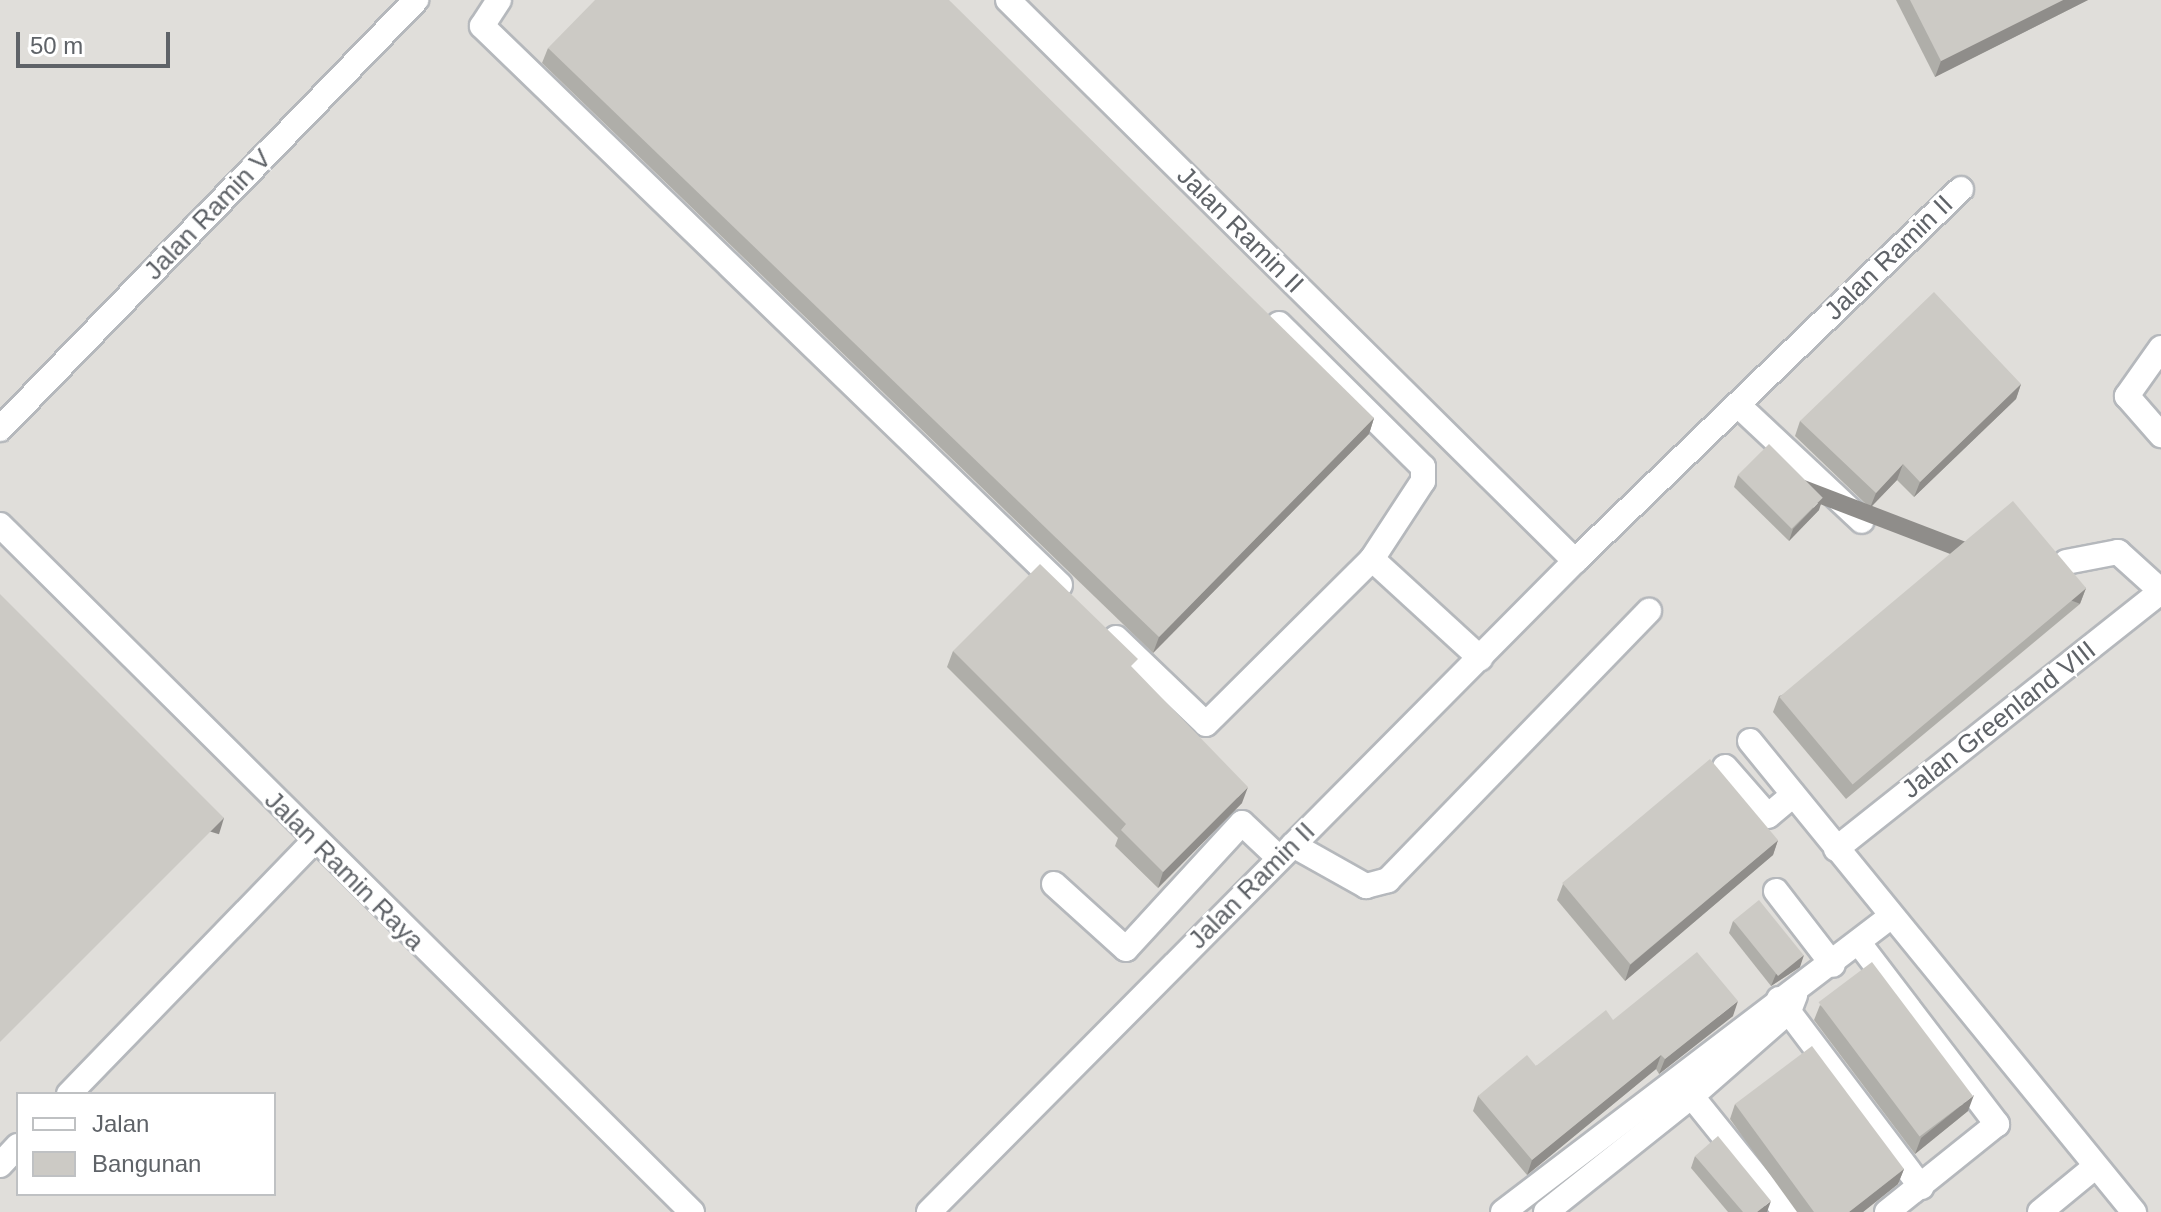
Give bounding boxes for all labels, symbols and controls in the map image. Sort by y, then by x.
scale bar [20,16,174,66]
text: 50 m [30,32,83,59]
street label: Jalan Ramin V [138,143,278,287]
street label: Jalan Ramin II [1170,160,1310,300]
street label: Jalan Ramin II [1818,189,1960,327]
street label: Jalan Greenland VIII [1896,635,2102,805]
street label: Jalan Ramin Raya [258,785,430,957]
street label: Jalan Ramin II [1182,816,1322,956]
legend [16,1092,276,1196]
text: Jalan [92,1110,149,1137]
text: Bangunan [92,1150,201,1177]

